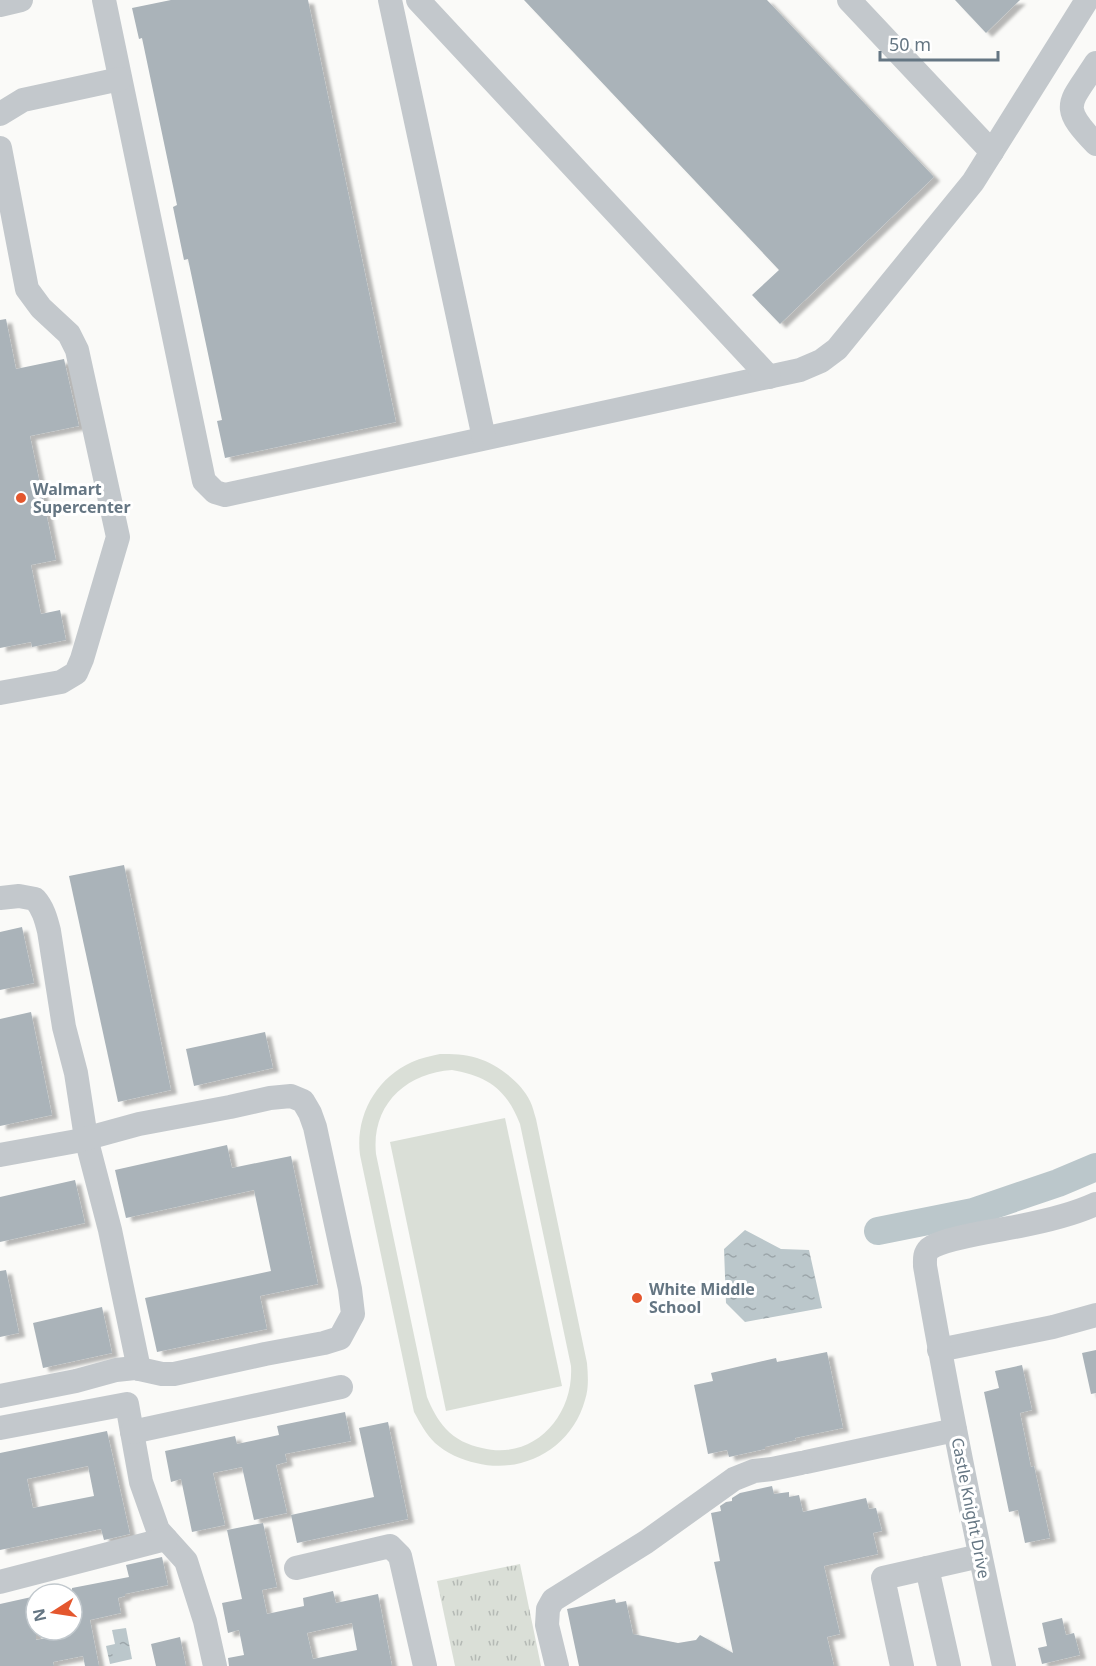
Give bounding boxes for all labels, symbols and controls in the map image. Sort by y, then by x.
scale bar [880,24,998,62]
text: 50 m [889,32,931,56]
place label: Walmart Supercenter [33,478,131,518]
marker: Walmart Supercenter [14,491,28,505]
place label: White Middle School [649,1278,755,1318]
marker: White Middle School [630,1291,644,1305]
street label: Castle Knight Drive [947,1436,995,1580]
north arrow [24,1582,84,1642]
text: N [27,1606,51,1624]

